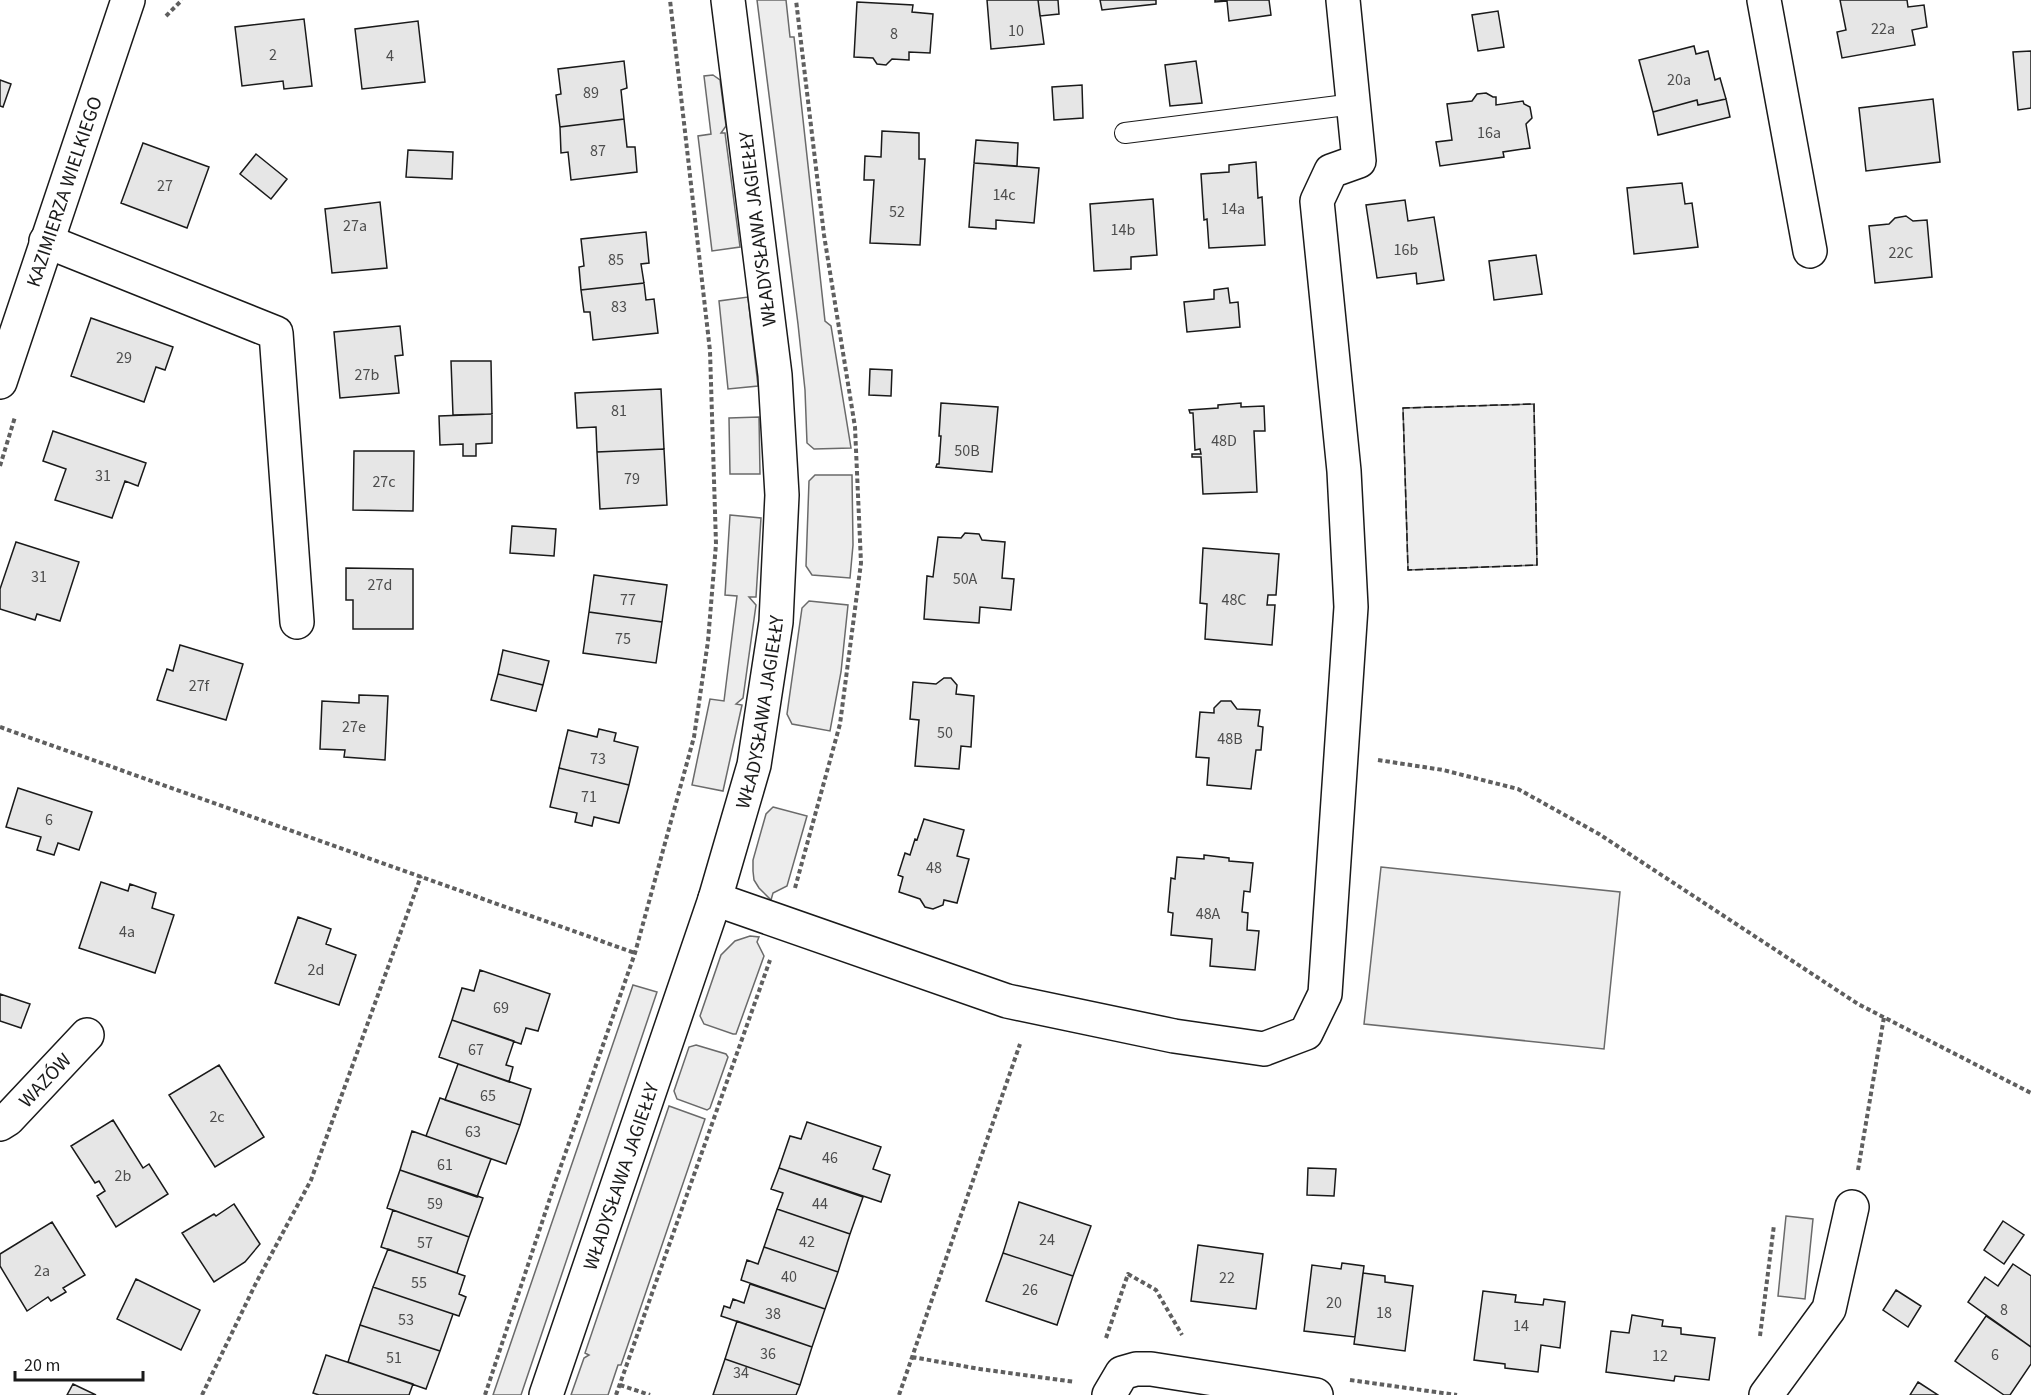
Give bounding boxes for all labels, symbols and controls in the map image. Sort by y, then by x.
house number: 22a [1871,18,1895,40]
house number: 10 [1008,20,1024,42]
house number: 8 [890,23,898,45]
house number: 2 [269,44,277,66]
house number: 4 [386,45,394,67]
house number: 20a [1667,69,1691,91]
house number: 89 [583,82,599,104]
street label: KAZIMIERZA WIELKIEGO [20,93,110,291]
house number: 16a [1477,122,1501,144]
street label: WŁADYSŁAWA JAGIEŁŁY [732,129,784,328]
house number: 87 [590,140,606,162]
house number: 27 [157,175,173,197]
house number: 14c [992,184,1016,206]
house number: 14a [1221,198,1245,220]
house number: 52 [889,201,905,223]
house number: 27a [343,215,367,237]
house number: 14b [1111,219,1136,241]
house number: 16b [1394,239,1419,261]
house number: 22C [1888,242,1914,264]
house number: 85 [608,249,624,271]
house number: 83 [611,296,627,318]
house number: 29 [116,347,132,369]
house number: 27b [355,364,380,386]
house number: 81 [611,400,627,422]
house number: 48D [1211,430,1237,452]
house number: 50B [954,440,980,462]
house number: 31 [95,465,111,487]
house number: 79 [624,468,640,490]
house number: 27c [372,471,396,493]
house number: 31 [31,566,47,588]
house number: 50A [953,568,978,590]
house number: 27d [368,574,392,596]
house number: 77 [620,589,636,611]
house number: 48C [1221,589,1247,611]
street label: WŁADYSŁAWA JAGIEŁŁY [729,614,791,812]
house number: 75 [615,628,631,650]
house number: 27f [189,675,211,697]
house number: 27e [342,716,366,738]
house number: 50 [937,722,953,744]
house number: 48B [1217,728,1243,750]
house number: 73 [590,748,606,770]
house number: 71 [581,786,597,808]
house number: 6 [45,809,53,831]
house number: 48 [926,857,942,879]
house number: 48A [1196,903,1221,925]
house number: 4a [119,921,135,943]
house number: 2d [308,959,324,981]
house number: 69 [493,997,509,1019]
house number: 67 [468,1039,484,1061]
street label: WAZÓW [13,1047,78,1114]
street label: WŁADYSŁAWA JAGIEŁŁY [577,1079,667,1274]
house number: 65 [480,1085,496,1107]
house number: 2c [209,1106,225,1128]
house number: 63 [465,1121,481,1143]
house number: 46 [822,1147,838,1169]
house number: 61 [437,1154,453,1176]
house number: 2b [115,1165,132,1187]
house number: 59 [427,1193,443,1215]
house number: 44 [812,1193,828,1215]
house number: 24 [1039,1229,1055,1251]
house number: 42 [799,1231,815,1253]
house number: 57 [417,1232,433,1254]
house number: 2a [34,1260,50,1282]
house number: 40 [781,1266,797,1288]
house number: 22 [1219,1267,1235,1289]
house number: 55 [411,1272,427,1294]
house number: 26 [1022,1279,1038,1301]
house number: 20 [1326,1292,1342,1314]
house number: 8 [2000,1299,2008,1321]
house number: 18 [1376,1302,1392,1324]
house number: 38 [765,1303,781,1325]
house number: 53 [398,1309,414,1331]
house number: 14 [1513,1315,1529,1337]
house number: 36 [760,1343,776,1365]
scale bar [15,1344,142,1382]
house number: 6 [1991,1344,1999,1366]
house number: 12 [1652,1345,1668,1367]
house number: 51 [386,1347,402,1369]
text: 20 m [24,1353,60,1378]
house number: 34 [733,1362,749,1384]

